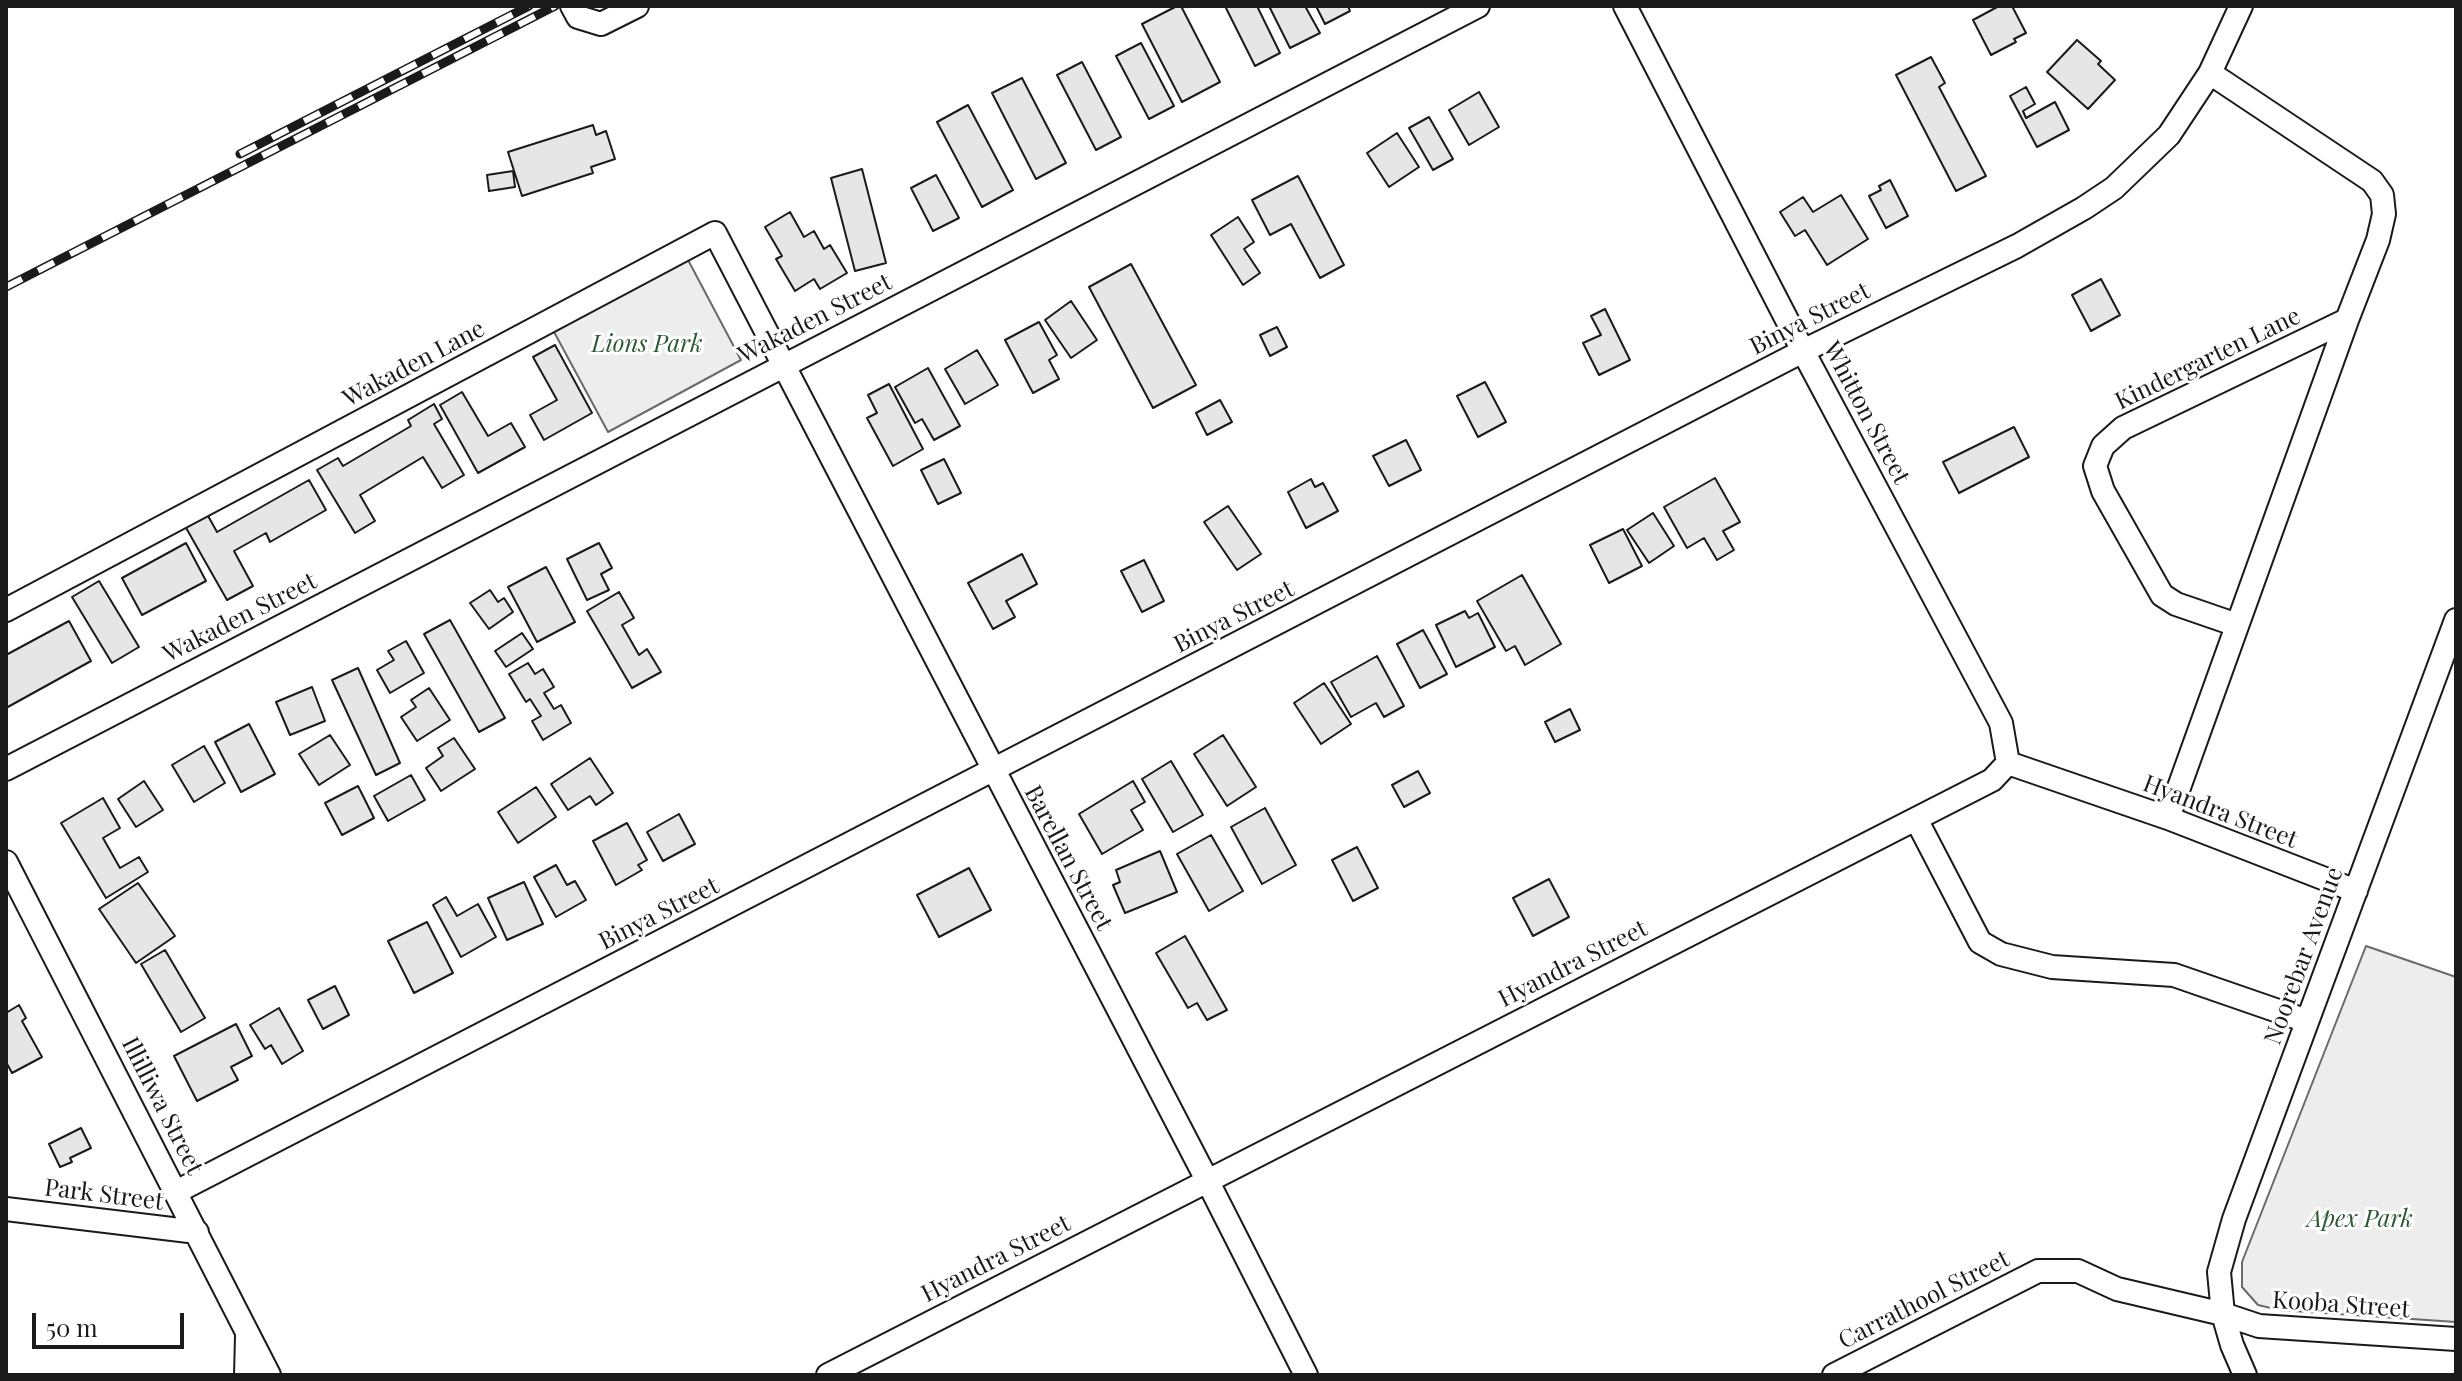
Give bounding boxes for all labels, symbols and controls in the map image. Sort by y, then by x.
street label: Wakaden Street [734,268,896,370]
street label: Binya Street [1745,277,1875,361]
street label: Kindergarten Lane [2111,302,2305,416]
street label: Wakaden Lane [338,315,490,413]
park label: Lions Park [591,331,703,359]
street label: Whitton Street [1817,337,1915,489]
street label: Wakaden Street [159,567,321,669]
street label: Binya Street [1169,575,1299,659]
street label: Hyandra Street [2139,769,2301,855]
street label: Barellan Street [1018,781,1118,935]
street label: Noorebar Avenue [2259,863,2349,1049]
street label: Binya Street [594,872,724,956]
street label: Hyandra Street [1494,914,1652,1014]
street label: Illilliwa Street [115,1032,209,1180]
street label: Park Street [43,1173,165,1217]
park label: Apex Park [2307,1206,2413,1234]
street label: Hyandra Street [917,1209,1075,1309]
street label: Carrathool Street [1834,1245,2014,1355]
street label: Kooba Street [2271,1286,2411,1324]
scale bar [36,1297,188,1347]
text: 50 m [46,1311,98,1343]

